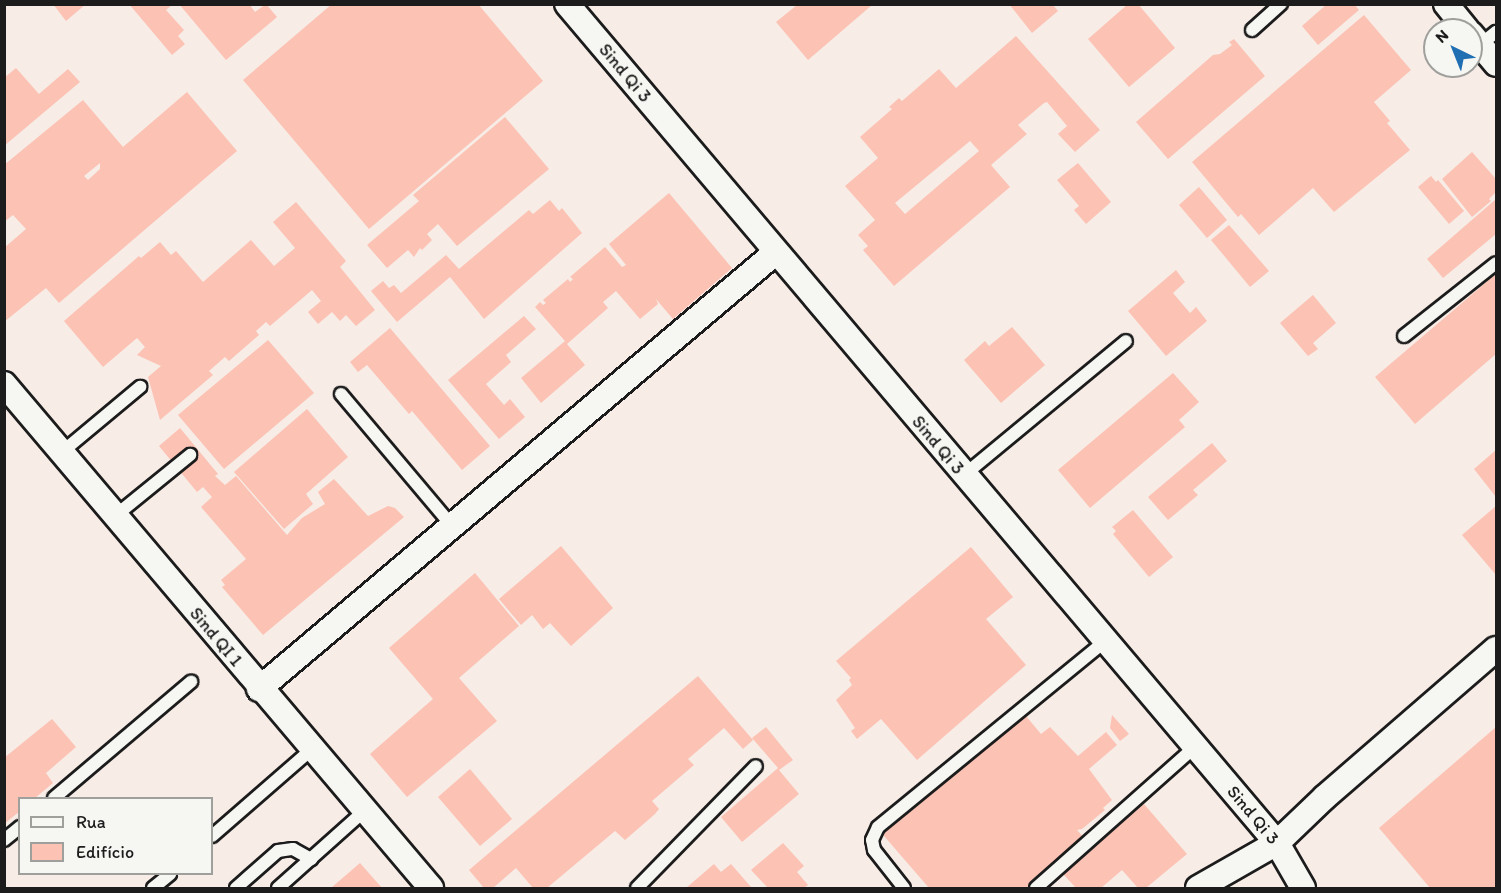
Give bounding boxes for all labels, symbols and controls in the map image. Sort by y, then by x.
north arrow [1423,18,1483,78]
text: N [1431,25,1452,47]
street label: Sind Qi 3 [594,39,656,107]
street label: Sind Qi 3 [907,411,969,479]
street label: Sind QI 1 [185,603,247,671]
street label: Sind Qi 3 [1222,781,1284,849]
legend [18,797,213,875]
text: Rua [76,811,106,833]
text: Edifício [76,841,134,863]

